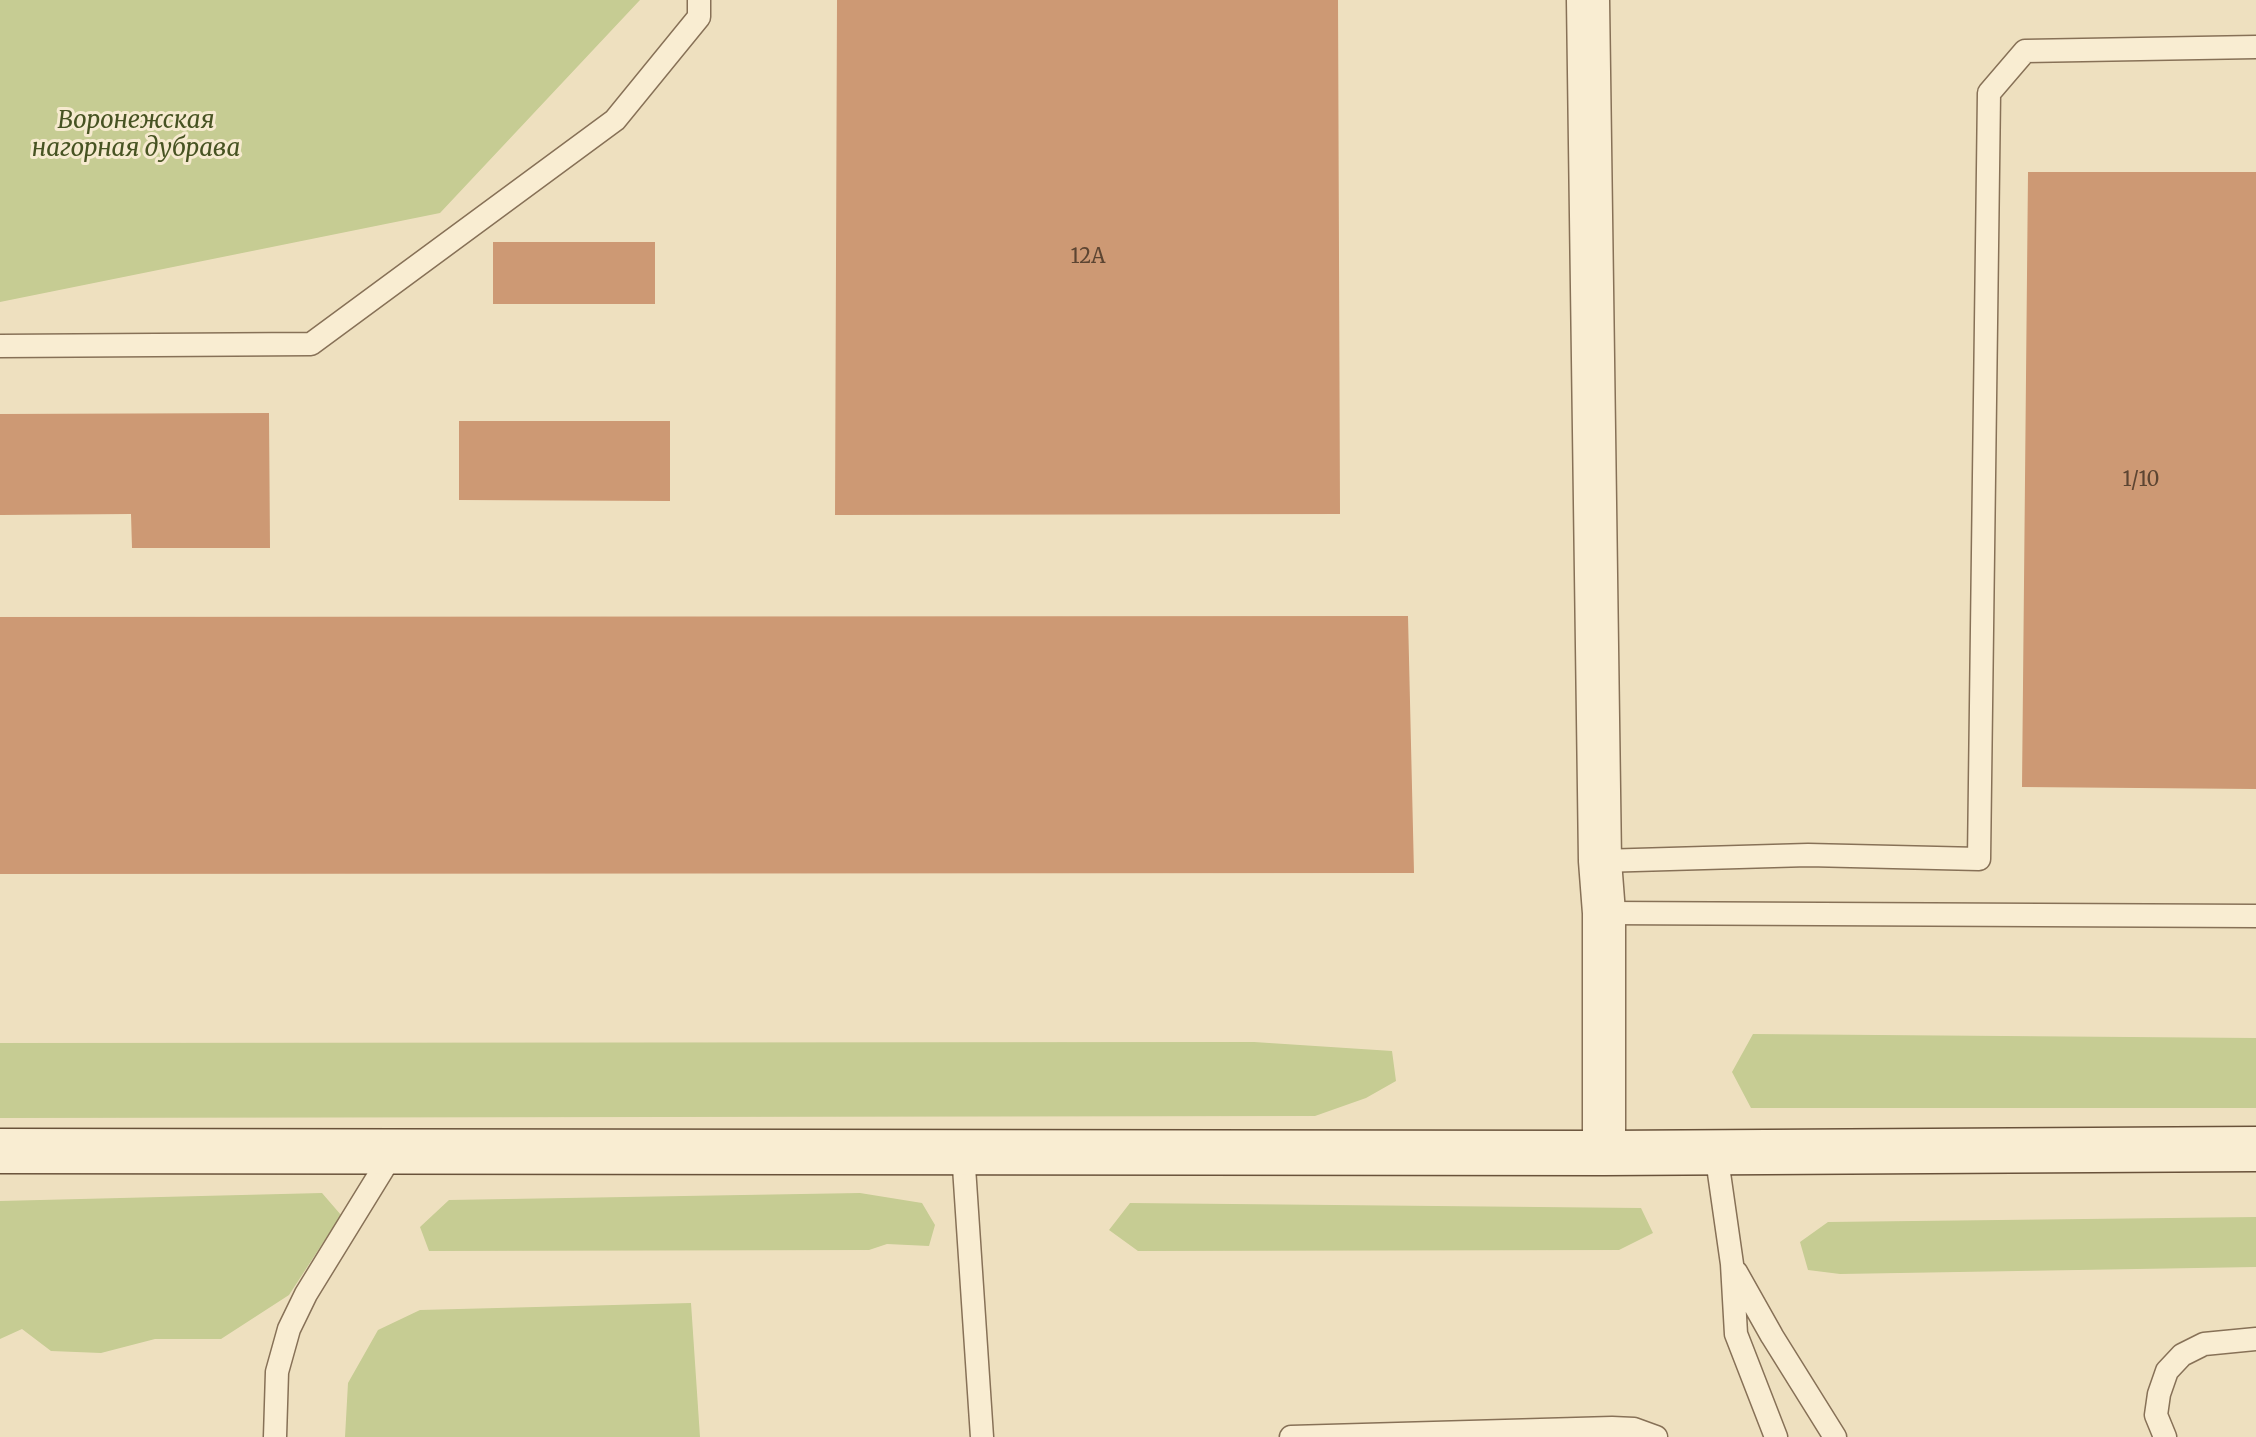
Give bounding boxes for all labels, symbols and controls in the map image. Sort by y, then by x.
park label: Воронежская нагорная дубрава [32,107,240,163]
house number: 12А [1071,245,1105,269]
house number: 1/10 [2122,468,2160,492]

